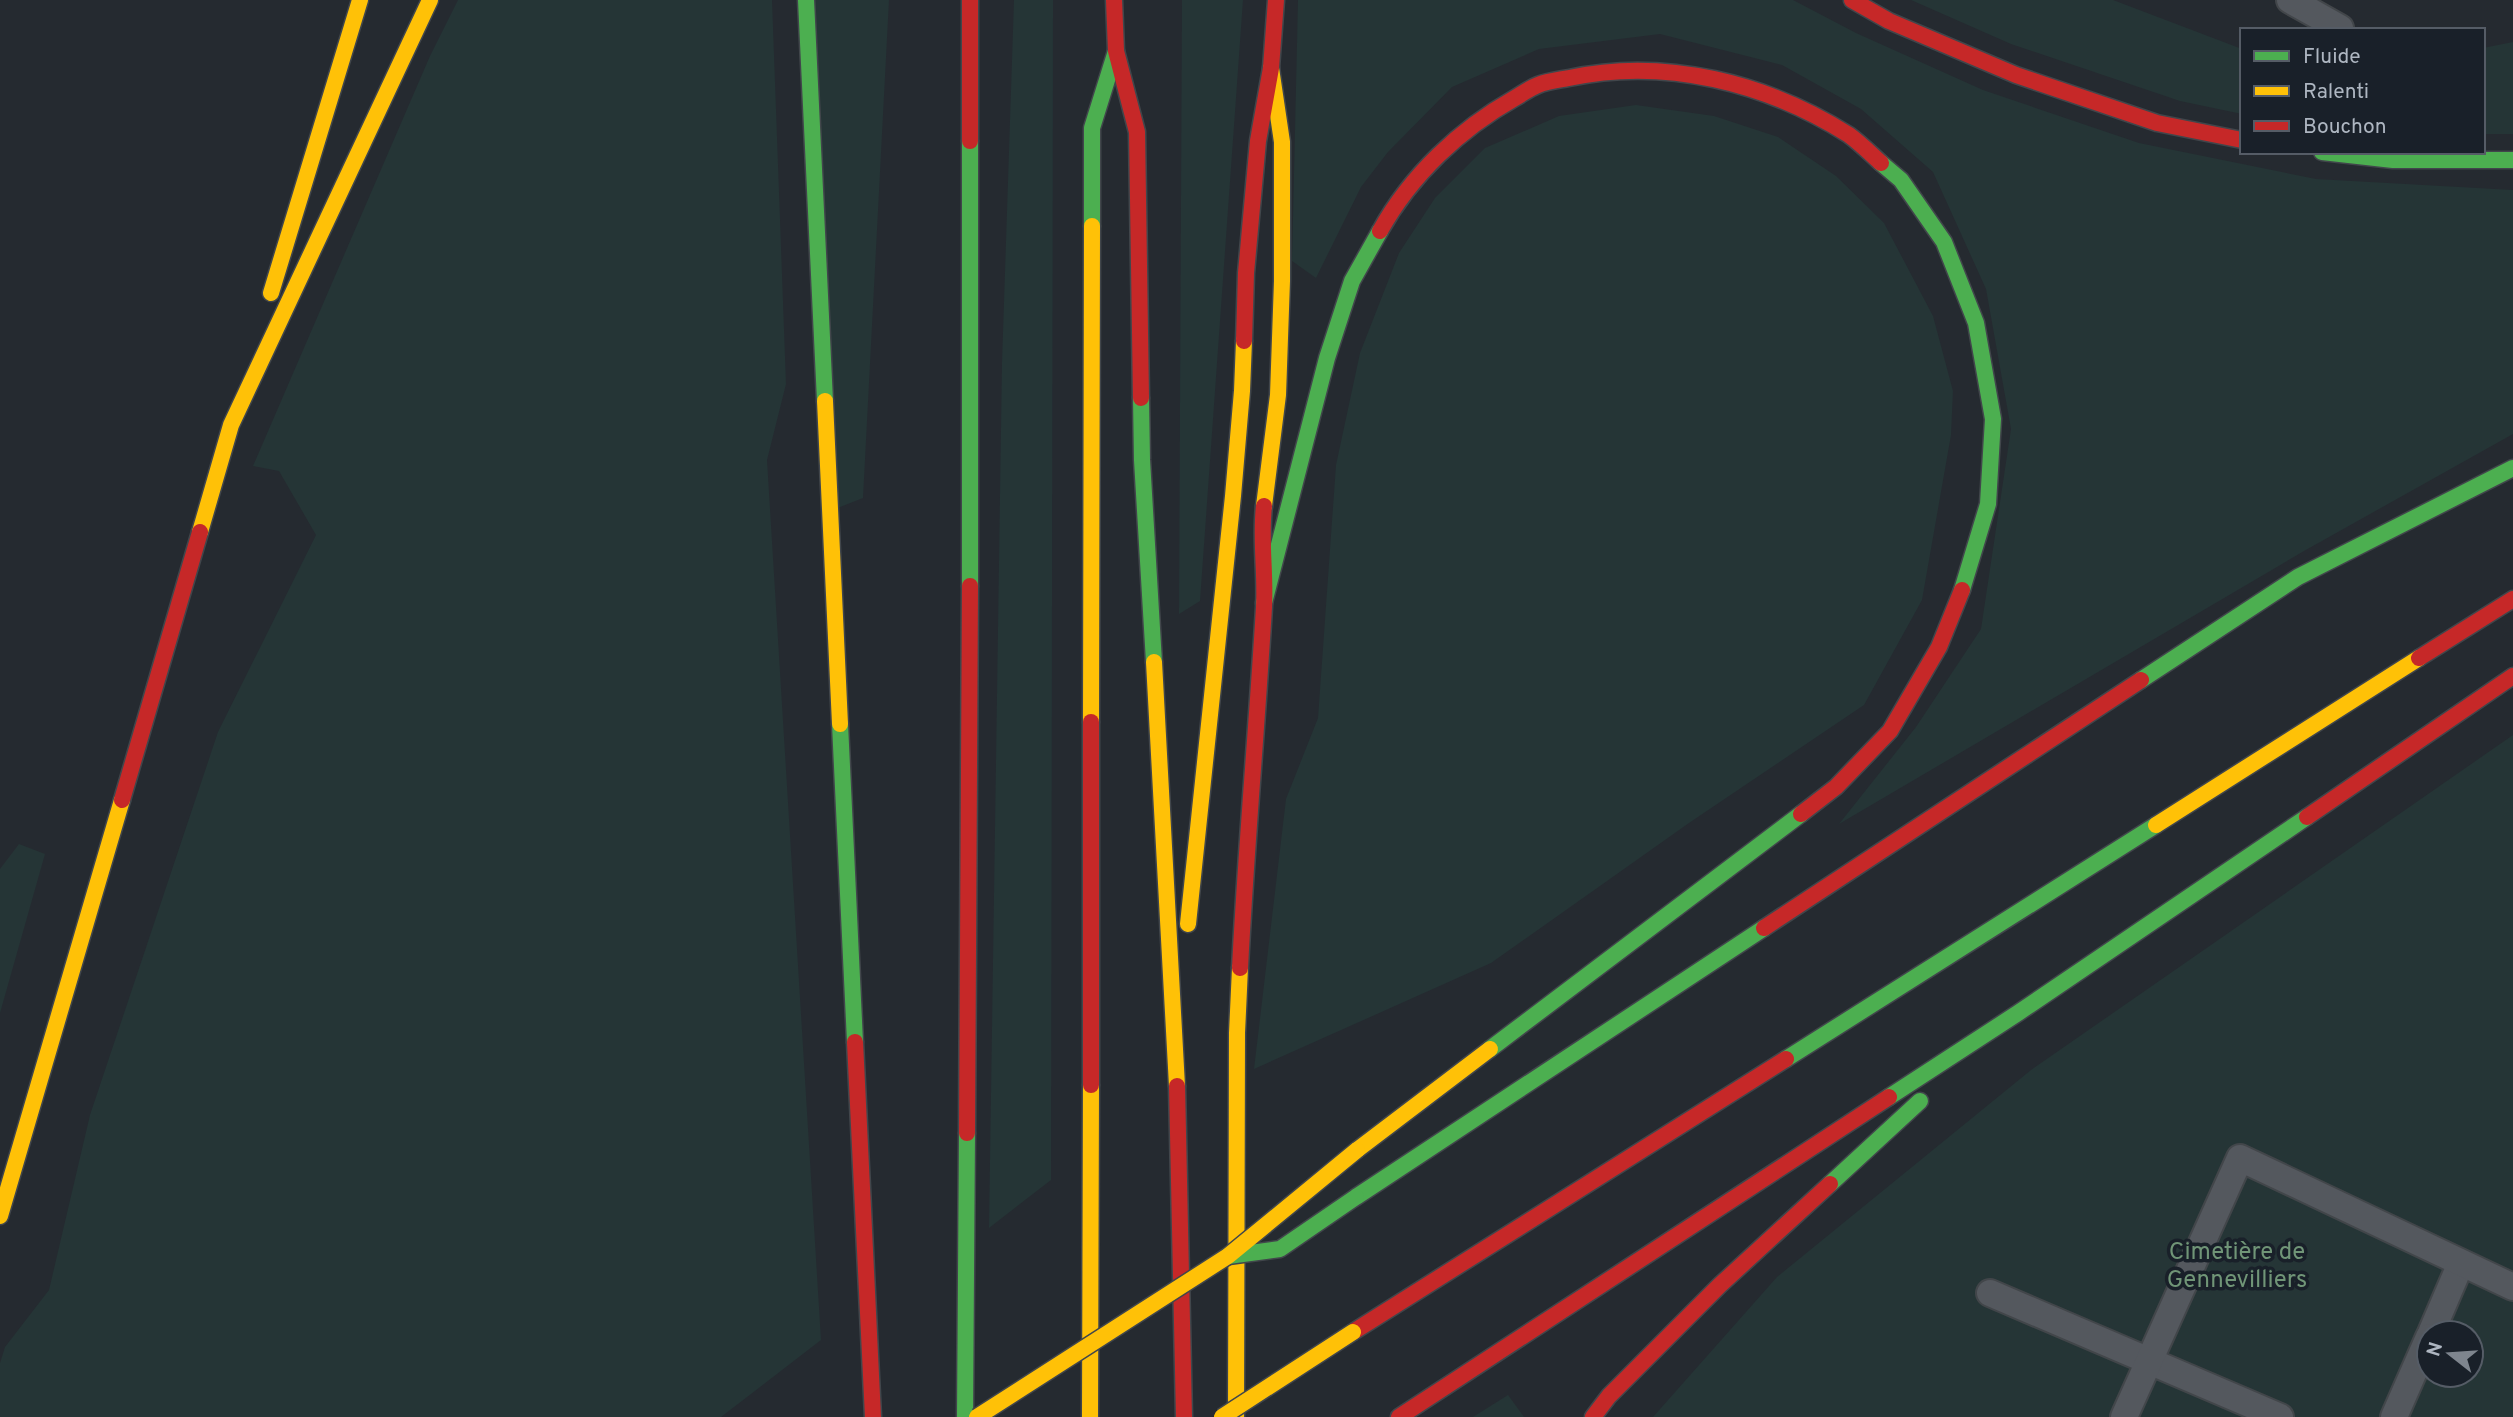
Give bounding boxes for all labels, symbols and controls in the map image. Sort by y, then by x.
legend [2240,28,2485,154]
text: Fluide [2303,44,2361,71]
text: Ralenti [2303,79,2369,106]
text: Bouchon [2303,114,2386,141]
park label: Cimetière de Gennevilliers [2167,1238,2307,1296]
north arrow [2415,1319,2485,1389]
text: N [2422,1340,2449,1360]

